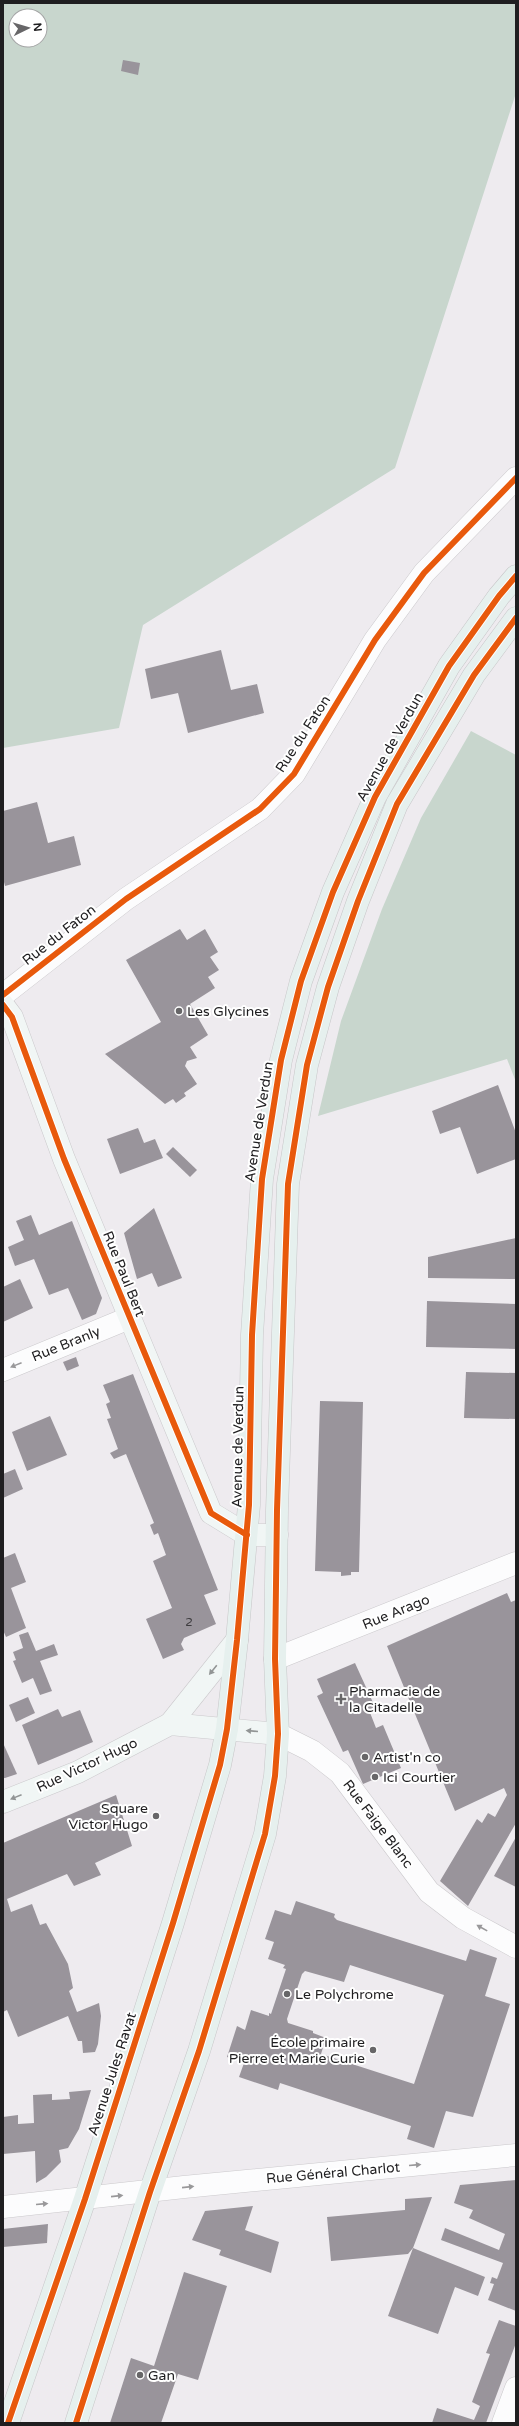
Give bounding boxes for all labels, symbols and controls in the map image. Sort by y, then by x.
north arrow [8,8,48,48]
text: N [31,22,44,32]
street label: Avenue de Verdun [353,689,427,805]
street label: Rue du Faton [272,692,334,776]
street label: Rue du Faton [19,901,99,969]
place label: Les Glycines [187,1003,269,1020]
marker: Les Glycines [174,1006,184,1016]
street label: Avenue de Verdun [241,1060,277,1184]
street label: Rue Paul Bert [99,1229,149,1320]
street label: Rue Branly [29,1322,103,1365]
one-way arrow [10,1362,21,1368]
street label: Avenue de Verdun [228,1386,248,1508]
street label: Rue Arago [360,1591,432,1633]
house number: 2 [185,1615,193,1629]
one-way arrow [209,1665,217,1676]
place label: Pharmacie de la Citadelle [349,1683,440,1716]
marker: Pharmacie de la Citadelle [336,1694,346,1704]
one-way arrow [246,1728,258,1735]
street label: Rue Victor Hugo [34,1734,140,1796]
place label: Artist'n co [373,1749,441,1766]
marker: Artist'n co [360,1752,370,1762]
place label: Ici Courtier [383,1769,456,1786]
marker: Ici Courtier [370,1772,380,1782]
street label: Rue Faige Blanc [339,1776,417,1872]
one-way arrow [10,1794,22,1800]
place label: Square Victor Hugo [68,1800,148,1833]
marker: Square Victor Hugo [151,1811,161,1821]
one-way arrow [476,1925,488,1932]
place label: Le Polychrome [295,1986,394,2003]
marker: Le Polychrome [282,1989,292,1999]
street label: Avenue Jules Ravat [84,2010,140,2138]
place label: École primaire Pierre et Marie Curie [229,2034,365,2067]
marker: École primaire Pierre et Marie Curie [368,2045,378,2055]
street label: Rue Général Charlot [265,2159,401,2187]
one-way arrow [409,2162,421,2168]
one-way arrow [182,2183,194,2190]
one-way arrow [111,2192,123,2199]
one-way arrow [36,2200,48,2207]
place label: Gan [148,2367,175,2384]
marker: Gan [135,2370,145,2380]

